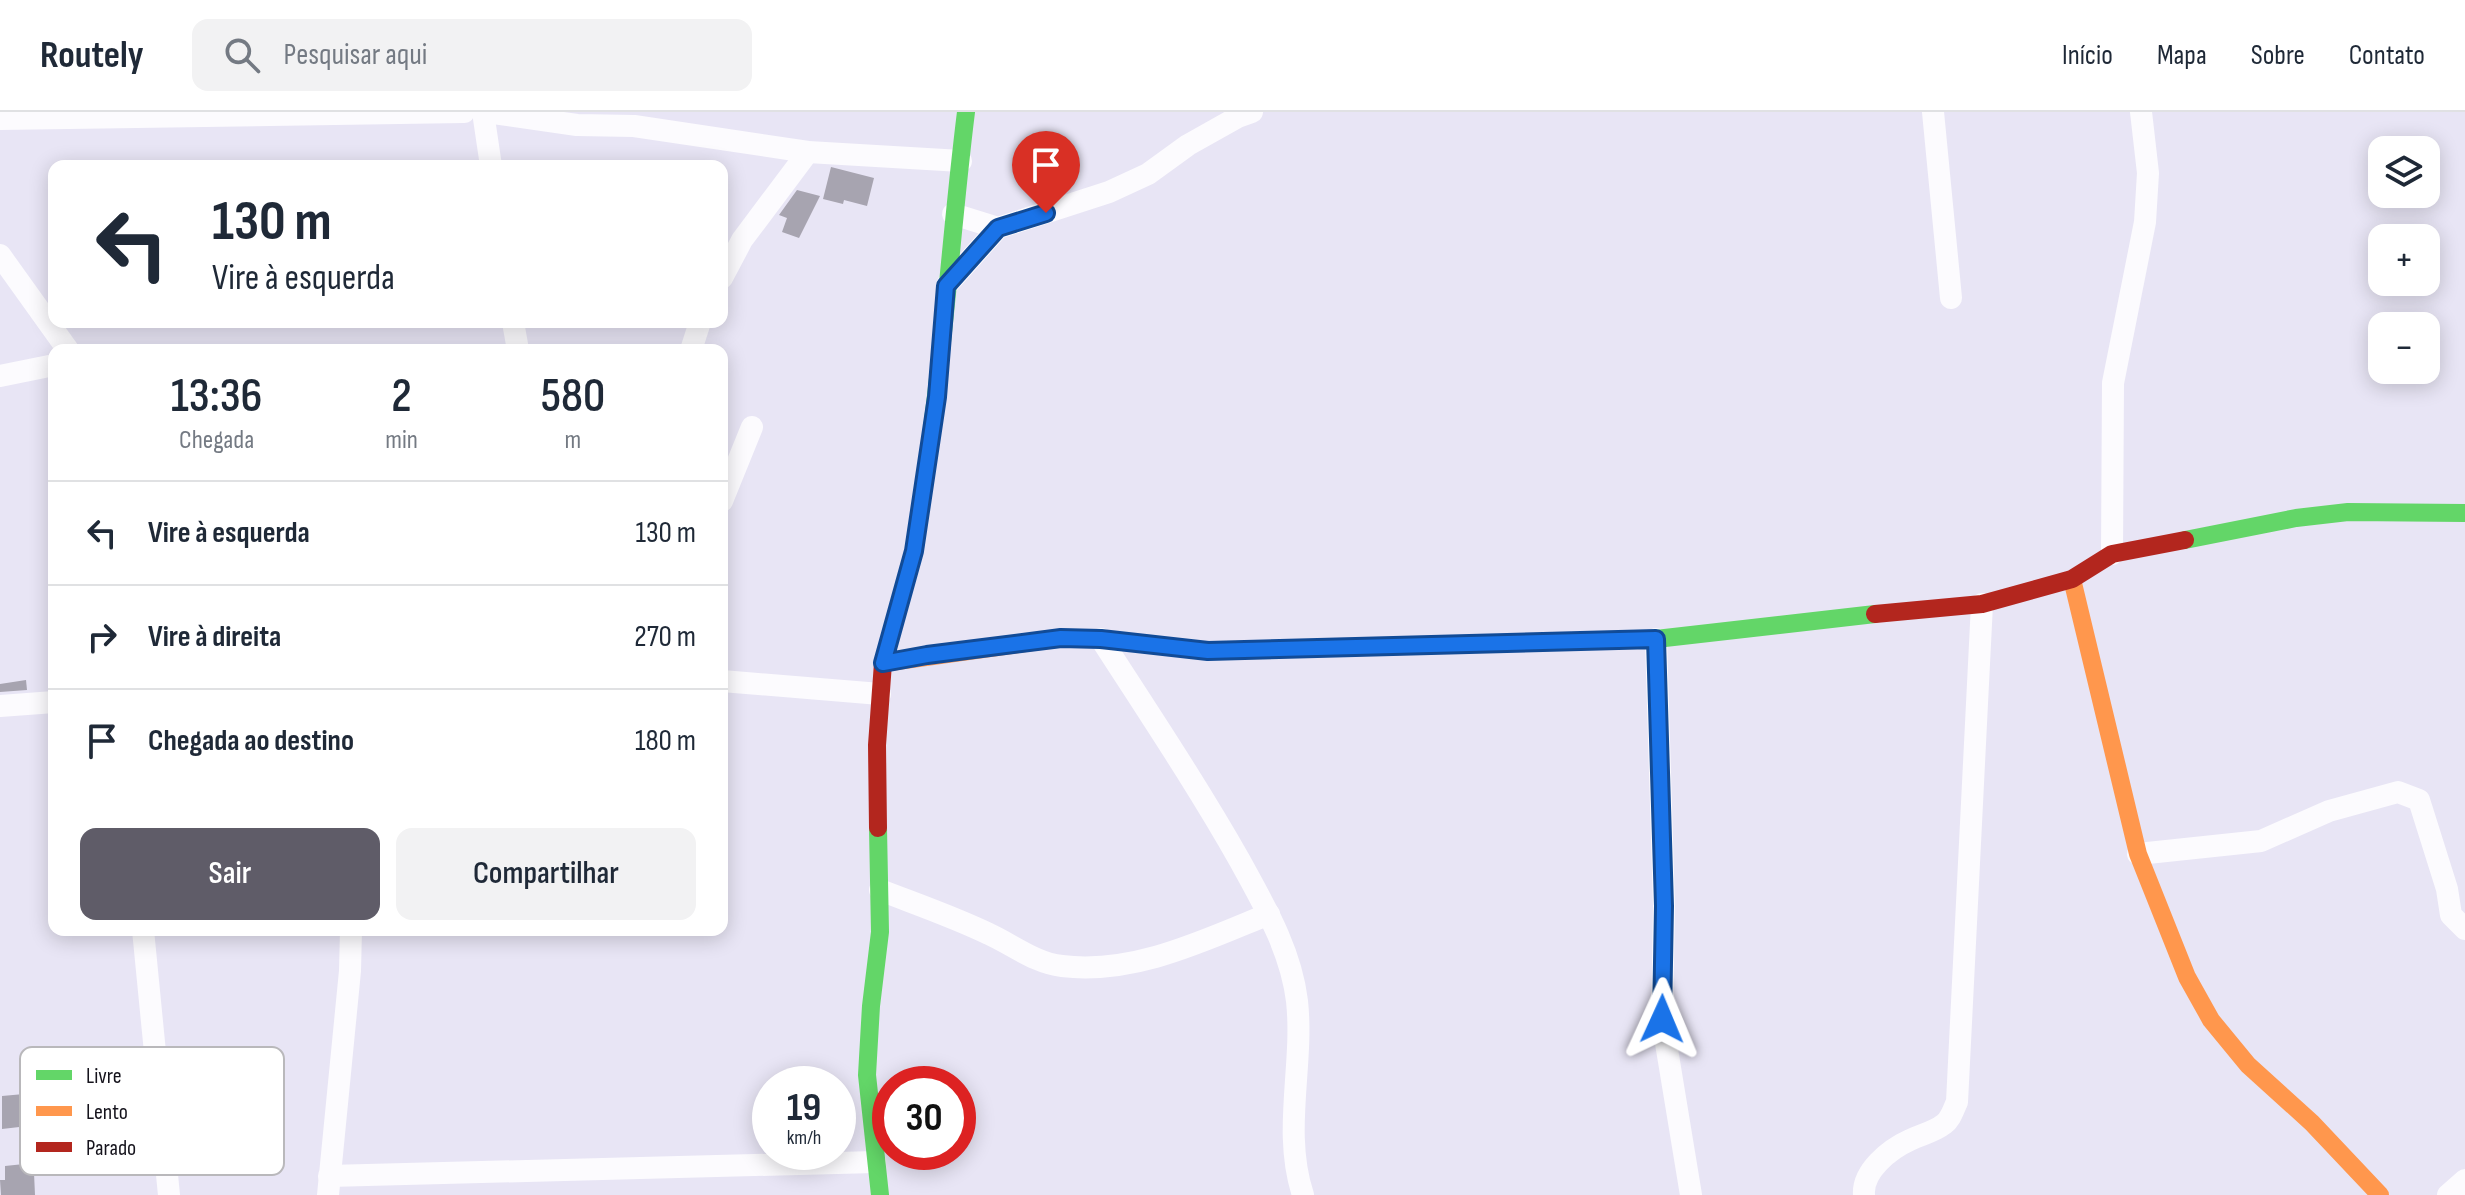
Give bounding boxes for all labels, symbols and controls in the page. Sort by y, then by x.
search box [192,19,752,91]
text: Routely [40,33,144,78]
icon: search [220,33,264,77]
text: Pesquisar aqui [284,37,427,73]
text: Início [2062,39,2113,72]
text: Mapa [2157,39,2207,72]
text: Sobre [2251,39,2305,72]
text: Contato [2349,39,2425,72]
pin [1012,131,1080,213]
map controls [2368,136,2440,384]
button: layers [2368,136,2440,208]
icon: arrive [1024,143,1068,187]
text: 130 m [212,189,332,256]
icon: left [80,192,184,296]
button: + [2368,224,2440,296]
text: Vire à esquerda [212,257,395,300]
button: − [2368,312,2440,384]
text: 13:36 [171,368,263,425]
text: 2 [391,368,412,425]
text: 580 [541,368,605,425]
text: Chegada [179,425,254,456]
text: min [385,425,418,456]
text: m [565,425,581,456]
icon: left [80,511,124,555]
text: Vire à esquerda [148,515,310,551]
text: 130 m [636,515,696,551]
icon: right [80,615,124,659]
text: Vire à direita [148,619,281,655]
text: 270 m [634,619,696,655]
icon: arrive [80,719,124,763]
text: Chegada ao destino [148,723,354,759]
text: 180 m [635,723,696,759]
button: Sair [80,828,380,920]
button: Compartilhar [396,828,696,920]
position arrow [1620,977,1704,1061]
legend [20,1047,284,1175]
text: Livre [86,1063,122,1090]
speed limit sign: 30 [872,1066,976,1170]
text: 19 [787,1084,821,1132]
text: Lento [86,1099,128,1126]
text: km/h [787,1126,821,1150]
text: Parado [86,1135,136,1162]

